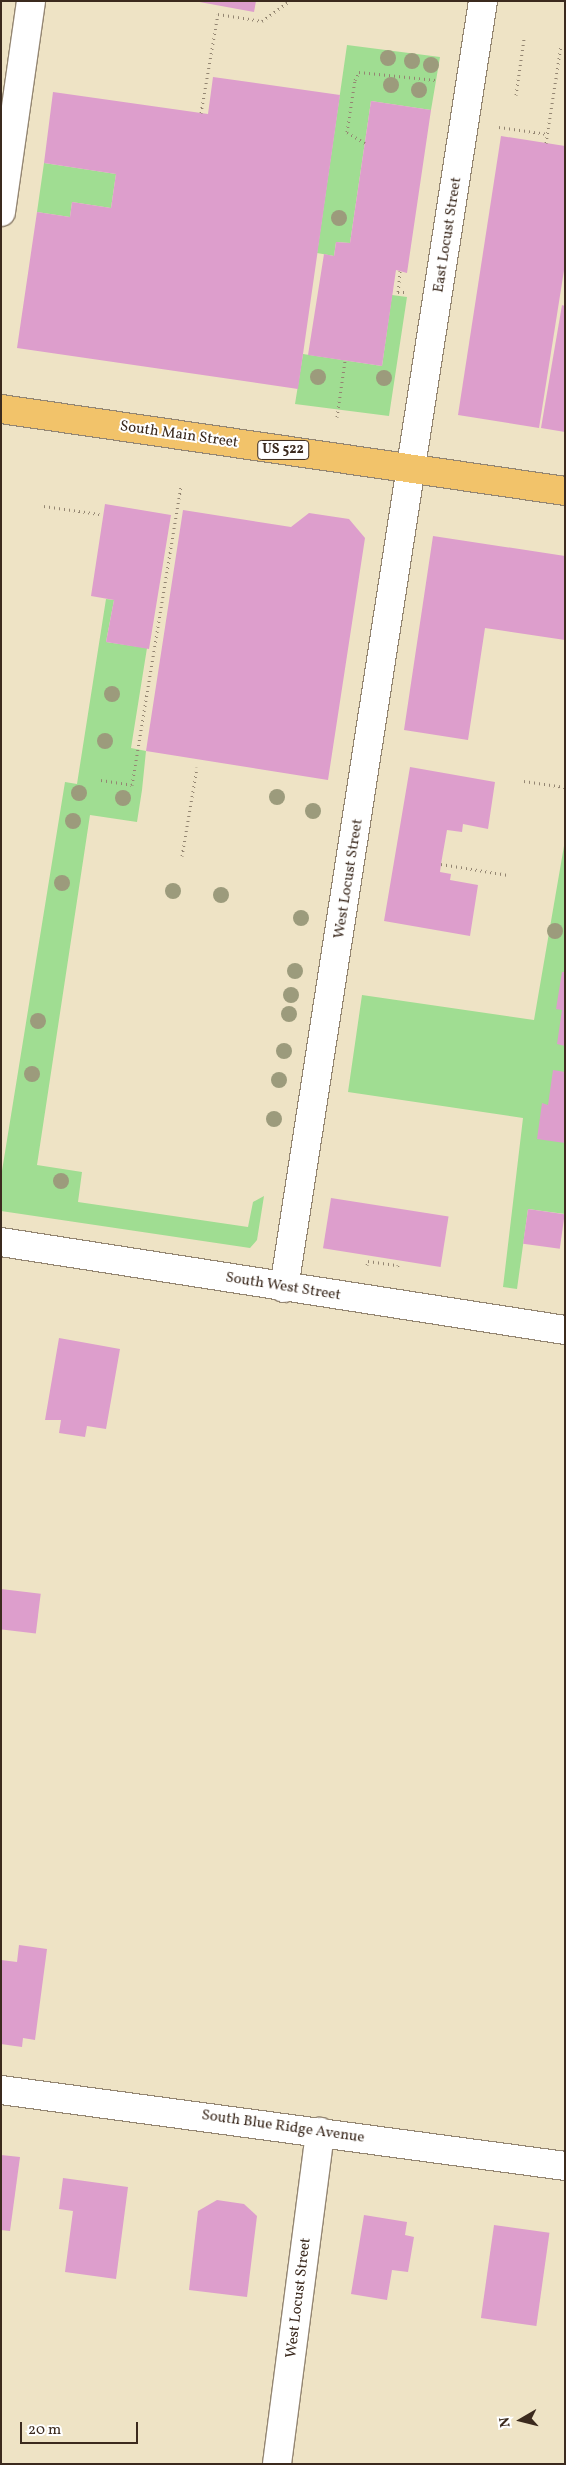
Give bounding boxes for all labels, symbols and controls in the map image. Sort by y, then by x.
street label: East Locust Street [430,176,466,294]
street label: South Main Street [119,418,239,452]
road number: US 522 [257,438,309,462]
street label: West Locust Street [331,818,367,940]
street label: South West Street [224,1269,342,1305]
street label: South Blue Ridge Avenue [200,2107,366,2147]
street label: West Locust Street [283,2237,315,2359]
north arrow [496,2395,546,2445]
scale bar [22,2412,140,2444]
text: N [496,2416,516,2429]
text: 20 m [28,2420,61,2441]

